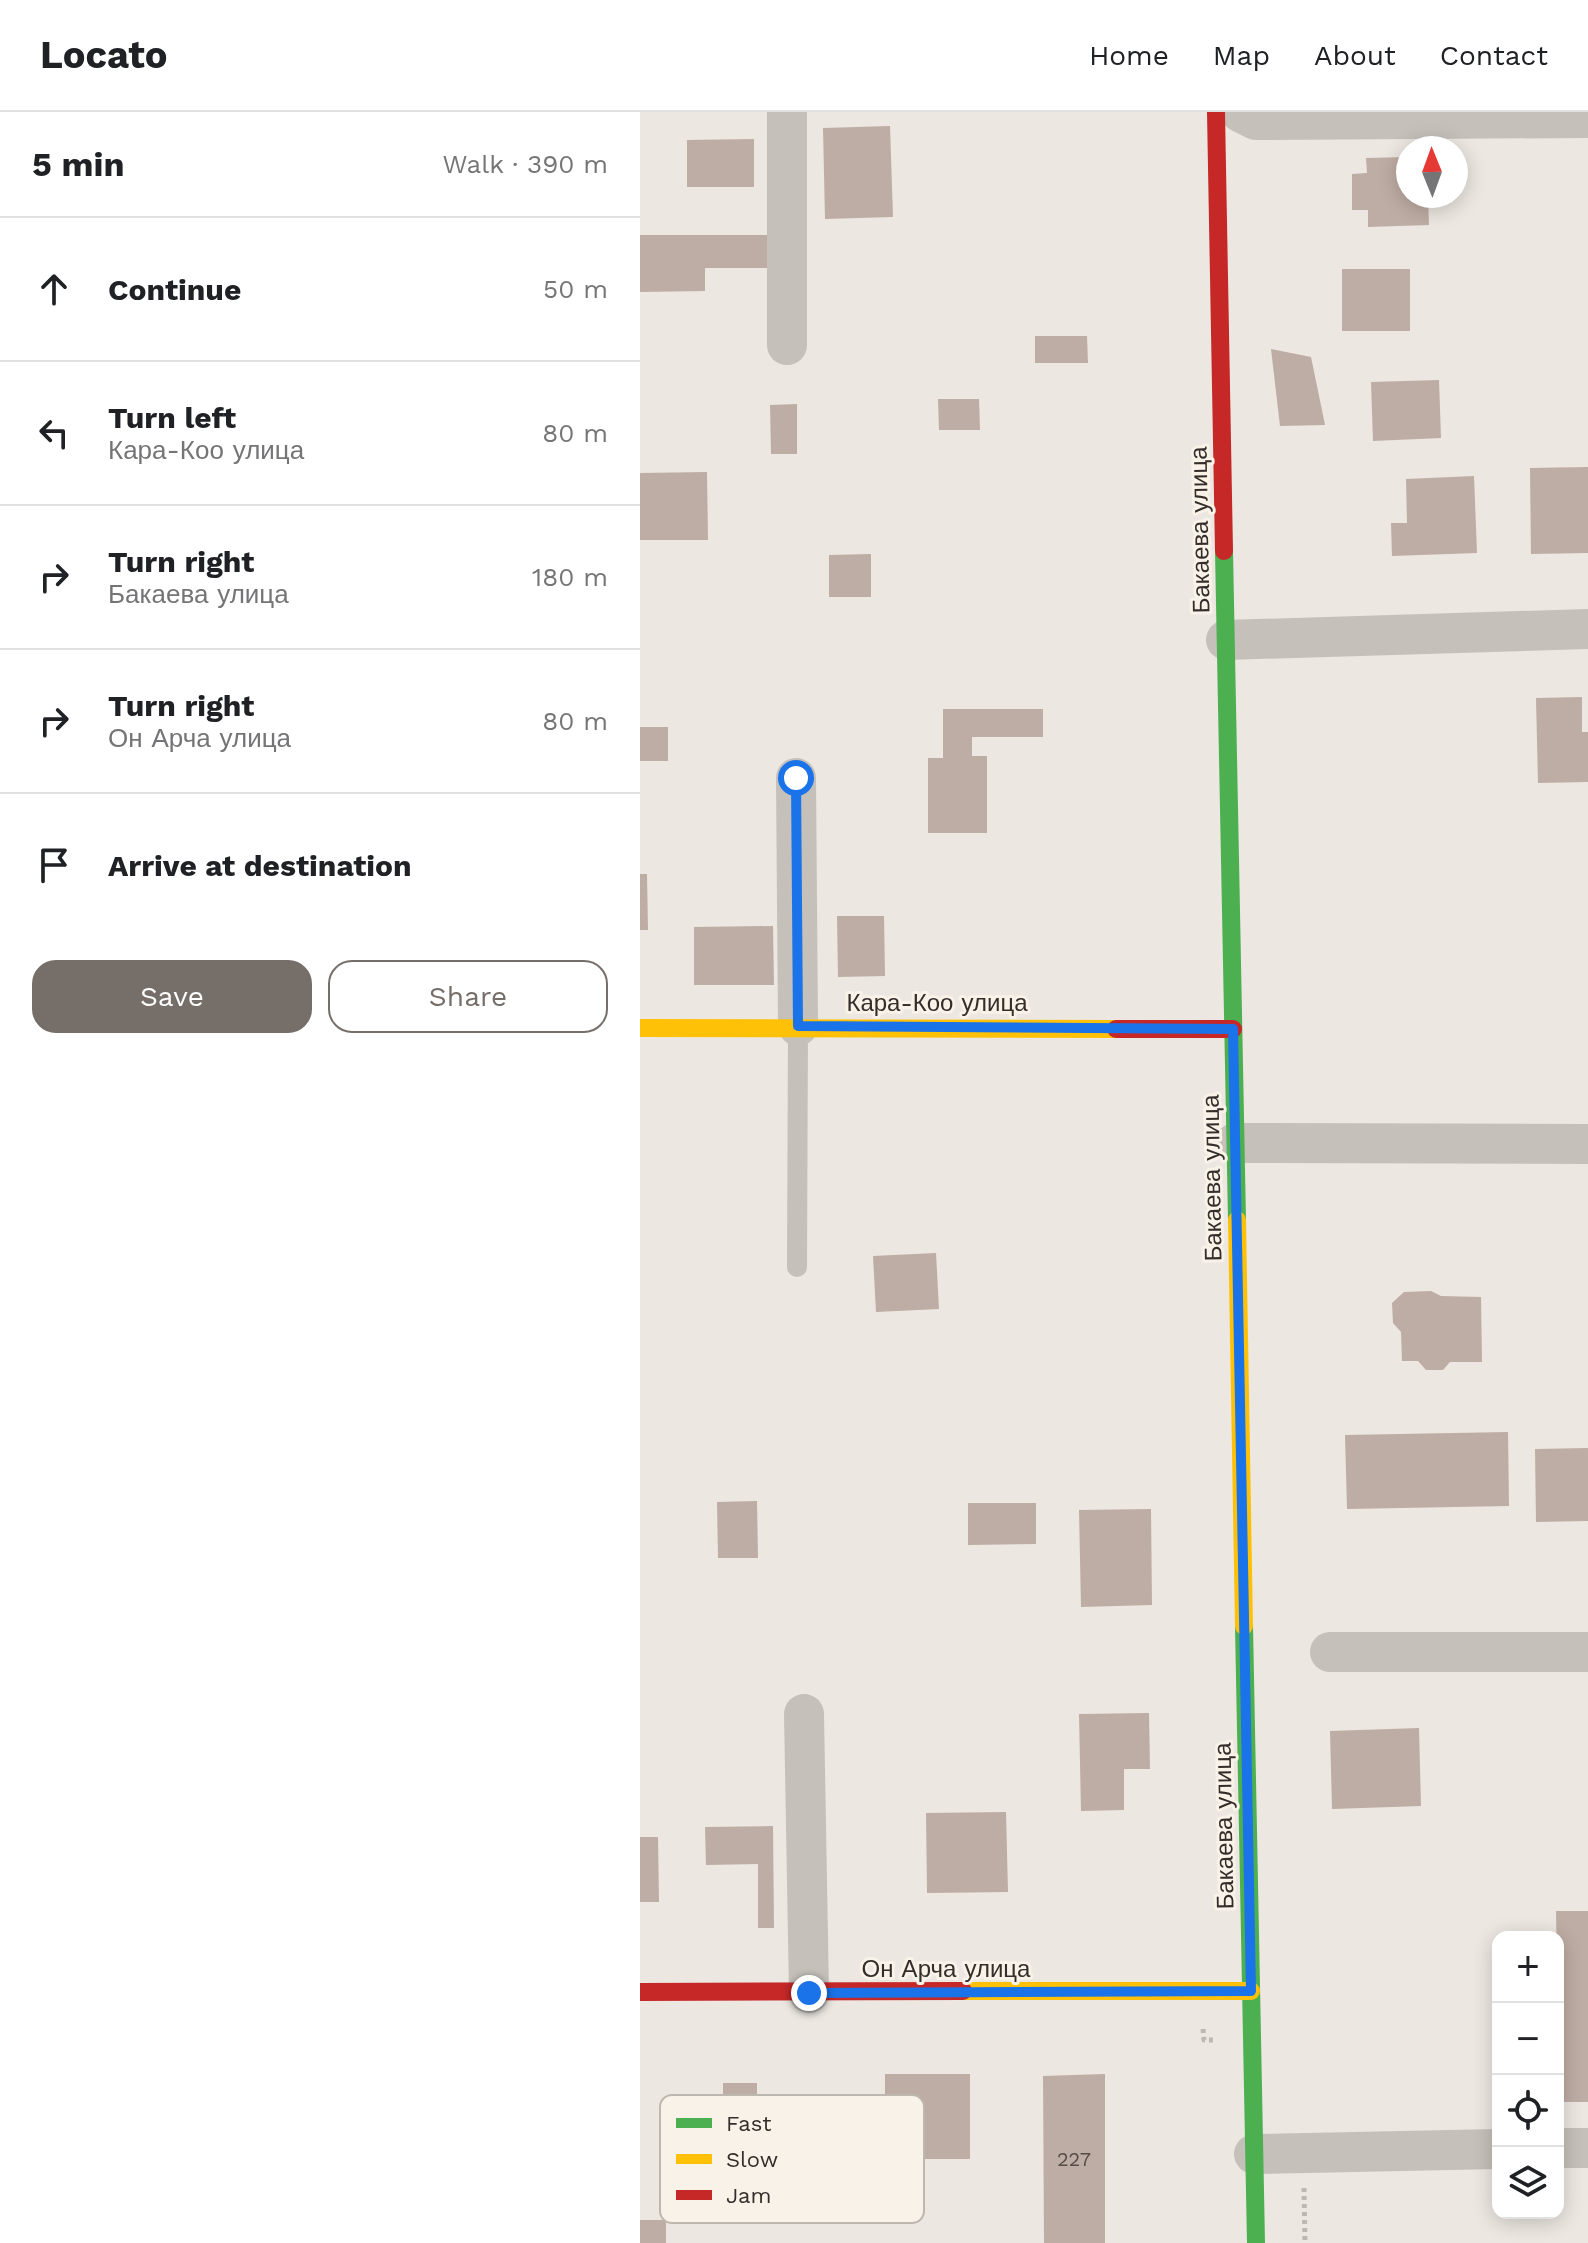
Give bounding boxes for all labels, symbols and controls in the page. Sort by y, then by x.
text: Locato [40,33,168,77]
text: Home [1089,39,1169,72]
text: Map [1213,39,1270,72]
text: About [1314,39,1396,72]
text: Contact [1440,39,1548,72]
north arrow [1396,136,1468,208]
text: 5 min [32,144,125,184]
text: Walk · 390 m [443,149,608,179]
icon: ahead [32,267,76,311]
text: Continue [108,272,241,307]
text: 50 m [543,274,608,304]
text: Turn left [108,400,236,435]
icon: left [32,411,76,455]
text: 80 m [542,418,608,448]
text: Кара-Коо улица [108,435,304,465]
street label: Бакаева улица [1185,446,1215,614]
text: Turn right [108,544,254,579]
icon: right [32,555,76,599]
text: 180 m [532,562,608,592]
text: Бакаева улица [108,579,289,609]
text: Turn right [108,688,254,723]
icon: right [32,699,76,743]
text: 80 m [542,706,608,736]
text: Он Арча улица [108,723,291,753]
route start [778,760,814,796]
icon: arrive [32,843,76,887]
text: Arrive at destination [108,848,412,883]
button: Save [32,960,312,1033]
button: Share [328,960,608,1033]
street label: Кара-Коо улица [846,989,1028,1017]
street label: Бакаева улица [1197,1094,1227,1262]
street label: Бакаева улица [1209,1742,1239,1910]
map controls [1492,1931,1564,2219]
button: + [1492,1931,1564,2003]
street label: Он Арча улица [862,1955,1031,1983]
route end [791,1975,827,2011]
button: − [1492,2003,1564,2075]
button: locate [1492,2075,1564,2147]
legend [660,2095,924,2223]
text: Fast [726,2111,772,2136]
text: Slow [726,2147,778,2172]
house number: 227 [1057,2147,1091,2171]
button: layers [1492,2147,1564,2219]
text: Jam [726,2183,771,2208]

